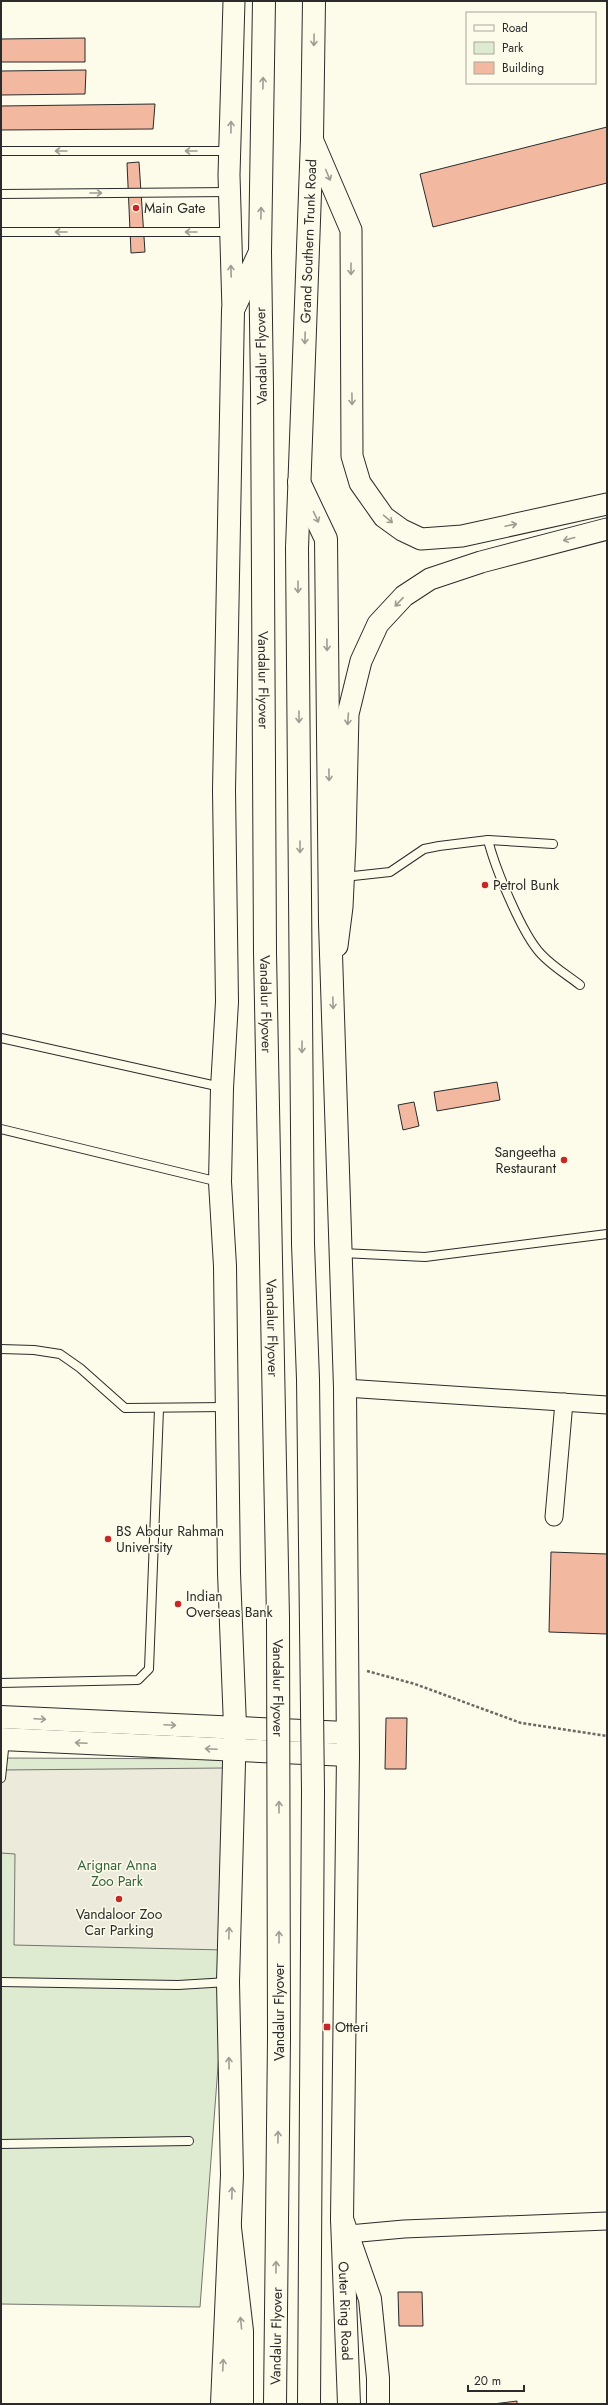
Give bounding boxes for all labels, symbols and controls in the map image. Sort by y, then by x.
legend [466,12,596,84]
text: Road [502,19,528,37]
one-way arrow [310,33,318,46]
text: Park [502,39,524,57]
text: Building [502,59,544,77]
one-way arrow [259,77,267,90]
one-way arrow [227,121,235,134]
one-way arrow [55,147,68,155]
one-way arrow [185,147,198,155]
street label: Grand Southern Trunk Road [295,159,321,324]
one-way arrow [324,169,332,181]
one-way arrow [89,189,102,197]
place label: Main Gate [144,198,205,218]
marker: Main Gate [131,203,141,213]
one-way arrow [257,207,265,220]
one-way arrow [55,228,68,236]
one-way arrow [185,228,198,236]
one-way arrow [347,262,355,275]
one-way arrow [228,265,235,278]
street label: Vandalur Flyover [250,307,272,405]
one-way arrow [301,331,308,344]
one-way arrow [348,392,356,405]
one-way arrow [313,511,320,523]
one-way arrow [383,514,393,523]
one-way arrow [504,521,517,529]
one-way arrow [563,535,576,543]
one-way arrow [294,580,302,593]
one-way arrow [394,597,403,607]
street label: Vandalur Flyover [253,631,274,729]
one-way arrow [323,638,331,651]
one-way arrow [295,710,303,723]
one-way arrow [344,712,351,725]
one-way arrow [325,768,333,781]
one-way arrow [296,840,304,853]
place label: Petrol Bunk [493,875,560,895]
marker: Petrol Bunk [480,880,490,890]
street label: Vandalur Flyover [255,955,277,1053]
one-way arrow [330,996,337,1009]
one-way arrow [298,1040,306,1053]
place label: Sangeetha Restaurant [494,1142,557,1178]
marker: Sangeetha Restaurant [559,1155,569,1165]
street label: Vandalur Flyover [261,1279,283,1377]
place label: BS Abdur Rahman University [116,1521,224,1557]
marker: BS Abdur Rahman University [103,1534,113,1544]
place label: Indian Overseas Bank [186,1586,274,1622]
marker: Indian Overseas Bank [173,1599,183,1609]
street label: Vandalur Flyover [268,1639,288,1737]
one-way arrow [33,1715,46,1722]
one-way arrow [163,1721,176,1728]
one-way arrow [75,1739,88,1746]
one-way arrow [205,1745,218,1753]
one-way arrow [275,1801,283,1814]
park label: Arignar Anna Zoo Park [77,1855,157,1891]
marker: Vandaloor Zoo Car Parking [114,1894,124,1904]
place label: Vandaloor Zoo Car Parking [76,1904,163,1940]
one-way arrow [225,1927,233,1940]
one-way arrow [275,1931,283,1944]
street label: Vandalur Flyover [269,1963,289,2061]
place label: Otteri [335,2017,368,2037]
marker: Otteri [322,2022,332,2032]
one-way arrow [225,2057,233,2070]
one-way arrow [274,2131,282,2144]
one-way arrow [228,2187,235,2200]
one-way arrow [273,2261,280,2274]
street label: Outer Ring Road [334,2261,357,2361]
street label: Vandalur Flyover [265,2287,287,2385]
one-way arrow [237,2317,245,2330]
one-way arrow [220,2359,227,2372]
scale bar [468,2367,524,2393]
text: 20 m [474,2372,501,2390]

